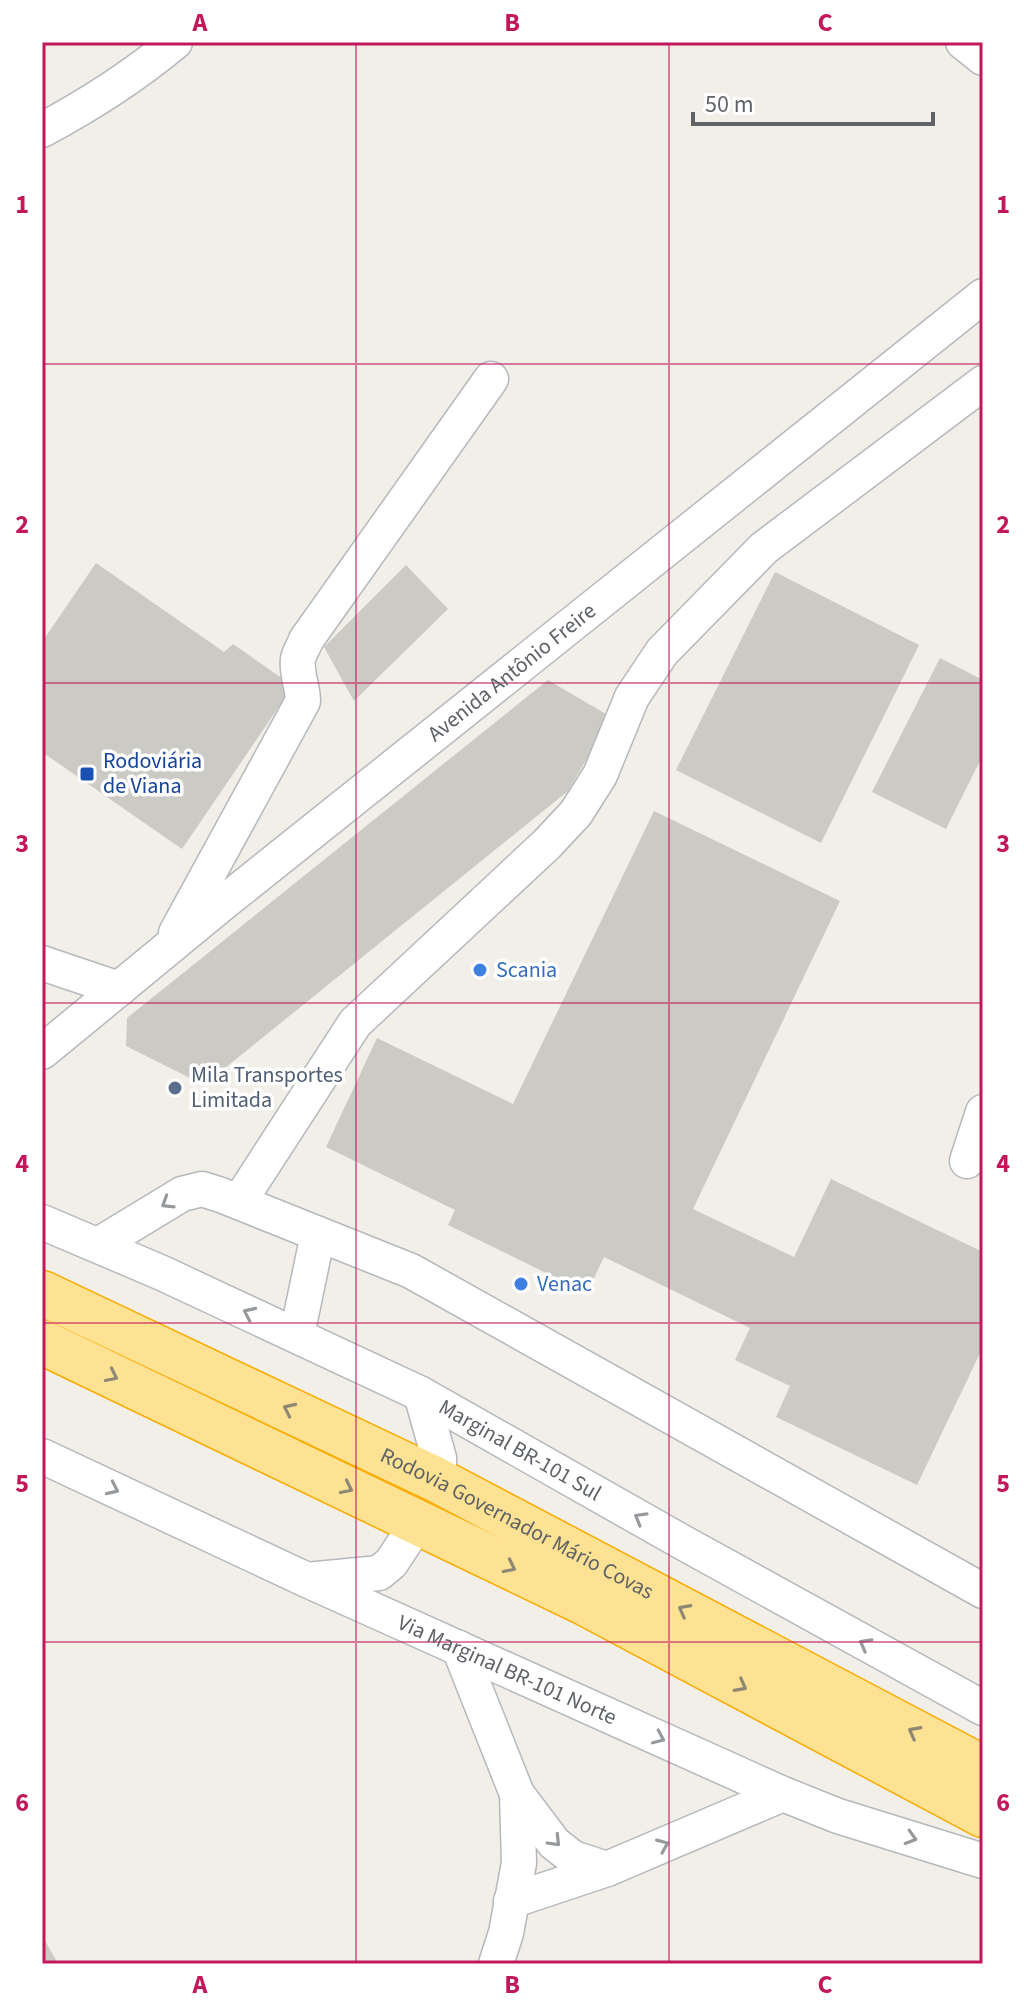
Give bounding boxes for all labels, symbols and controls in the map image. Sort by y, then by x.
text: A [192,4,209,41]
text: B [504,4,520,41]
text: C [817,4,833,41]
scale bar [693,76,933,126]
text: 50 m [705,87,754,122]
text: 1 [15,186,29,223]
text: 1 [996,186,1010,223]
text: 2 [15,506,29,543]
text: 2 [996,506,1010,543]
street label: Avenida Antônio Freire [421,595,603,750]
place label: Rodoviária de Viana [103,745,202,802]
marker: Rodoviária de Viana [78,765,96,783]
text: 3 [15,825,29,862]
text: 3 [996,825,1010,862]
place label: Scania [496,954,557,986]
marker: Scania [471,961,489,979]
place label: Mila Transportes Limitada [191,1059,343,1116]
marker: Mila Transportes Limitada [166,1079,184,1097]
text: 4 [15,1145,29,1182]
text: 4 [996,1145,1010,1182]
one-way arrow [161,1193,176,1209]
place label: Venac [537,1268,592,1300]
marker: Venac [512,1275,530,1293]
one-way arrow [243,1307,258,1323]
one-way arrow [104,1366,119,1382]
street label: Marginal BR-101 Sul [433,1391,607,1509]
one-way arrow [283,1403,297,1419]
street label: Rodovia Governador Mário Covas [375,1439,659,1608]
text: 5 [15,1465,29,1502]
text: 5 [996,1465,1010,1502]
one-way arrow [338,1478,353,1494]
one-way arrow [104,1479,119,1495]
one-way arrow [634,1512,649,1528]
one-way arrow [502,1557,517,1573]
one-way arrow [678,1605,693,1620]
street label: Via Marginal BR-101 Norte [392,1607,622,1733]
one-way arrow [860,1638,874,1654]
one-way arrow [733,1677,748,1692]
one-way arrow [908,1726,922,1741]
one-way arrow [651,1729,665,1745]
text: 6 [15,1784,29,1821]
text: 6 [996,1784,1010,1821]
one-way arrow [903,1829,917,1845]
one-way arrow [545,1832,560,1846]
one-way arrow [655,1838,669,1854]
text: A [192,1966,209,2003]
text: B [504,1966,520,2003]
text: C [817,1966,833,2003]

